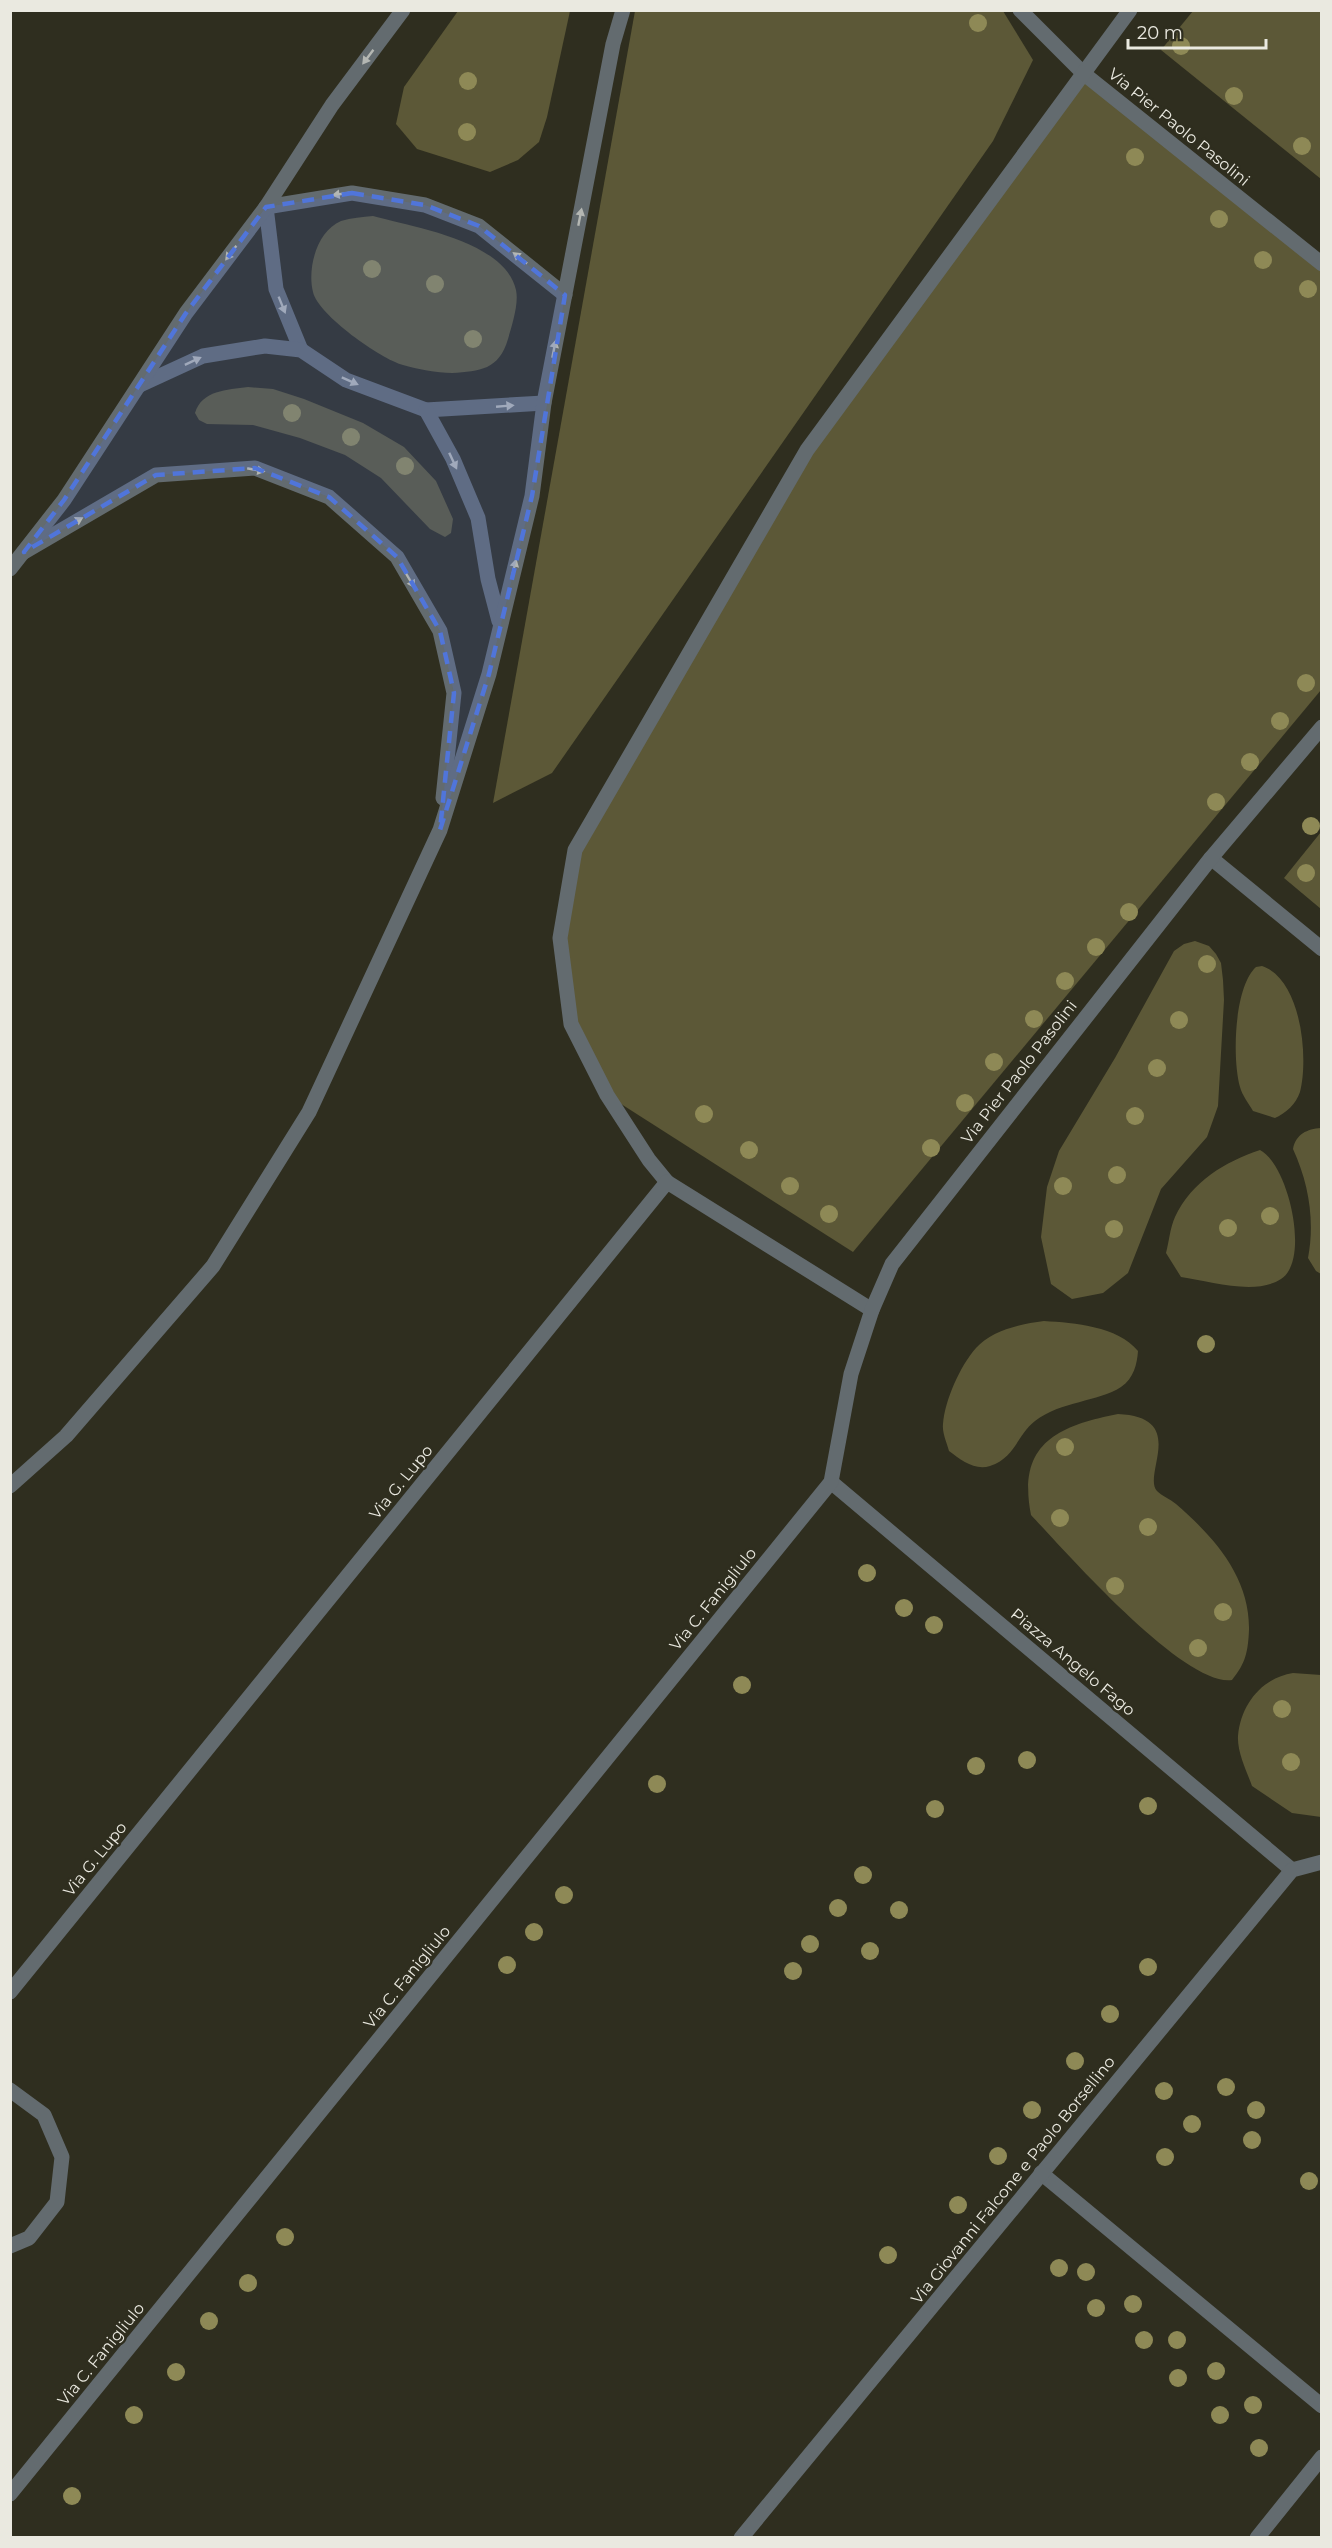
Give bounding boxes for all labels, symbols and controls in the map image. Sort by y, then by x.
scale bar [1128,12,1266,50]
text: 20 m [1137,22,1183,44]
one-way arrow [362,50,374,65]
street label: Via Pier Paolo Pasolini [1104,64,1254,190]
one-way arrow [332,190,351,199]
one-way arrow [576,208,585,227]
one-way arrow [225,246,237,261]
one-way arrow [513,252,528,264]
one-way arrow [278,296,287,314]
one-way arrow [550,339,559,358]
one-way arrow [185,356,202,365]
one-way arrow [341,377,358,386]
one-way arrow [496,401,515,411]
one-way arrow [449,453,458,470]
one-way arrow [247,466,266,475]
one-way arrow [67,517,83,528]
one-way arrow [510,558,520,577]
one-way arrow [405,572,416,588]
street label: Via Pier Paolo Pasolini [957,997,1081,1147]
street label: Via G. Lupo [365,1441,437,1523]
street label: Via C. Fanigliulo [666,1544,760,1654]
street label: Piazza Angelo Fago [1007,1604,1139,1720]
street label: Via G. Lupo [59,1818,131,1900]
street label: Via C. Fanigliulo [360,1922,454,2032]
street label: Via Giovanni Falcone e Paolo Borsellino [907,2052,1119,2308]
street label: Via C. Fanigliulo [54,2299,148,2409]

